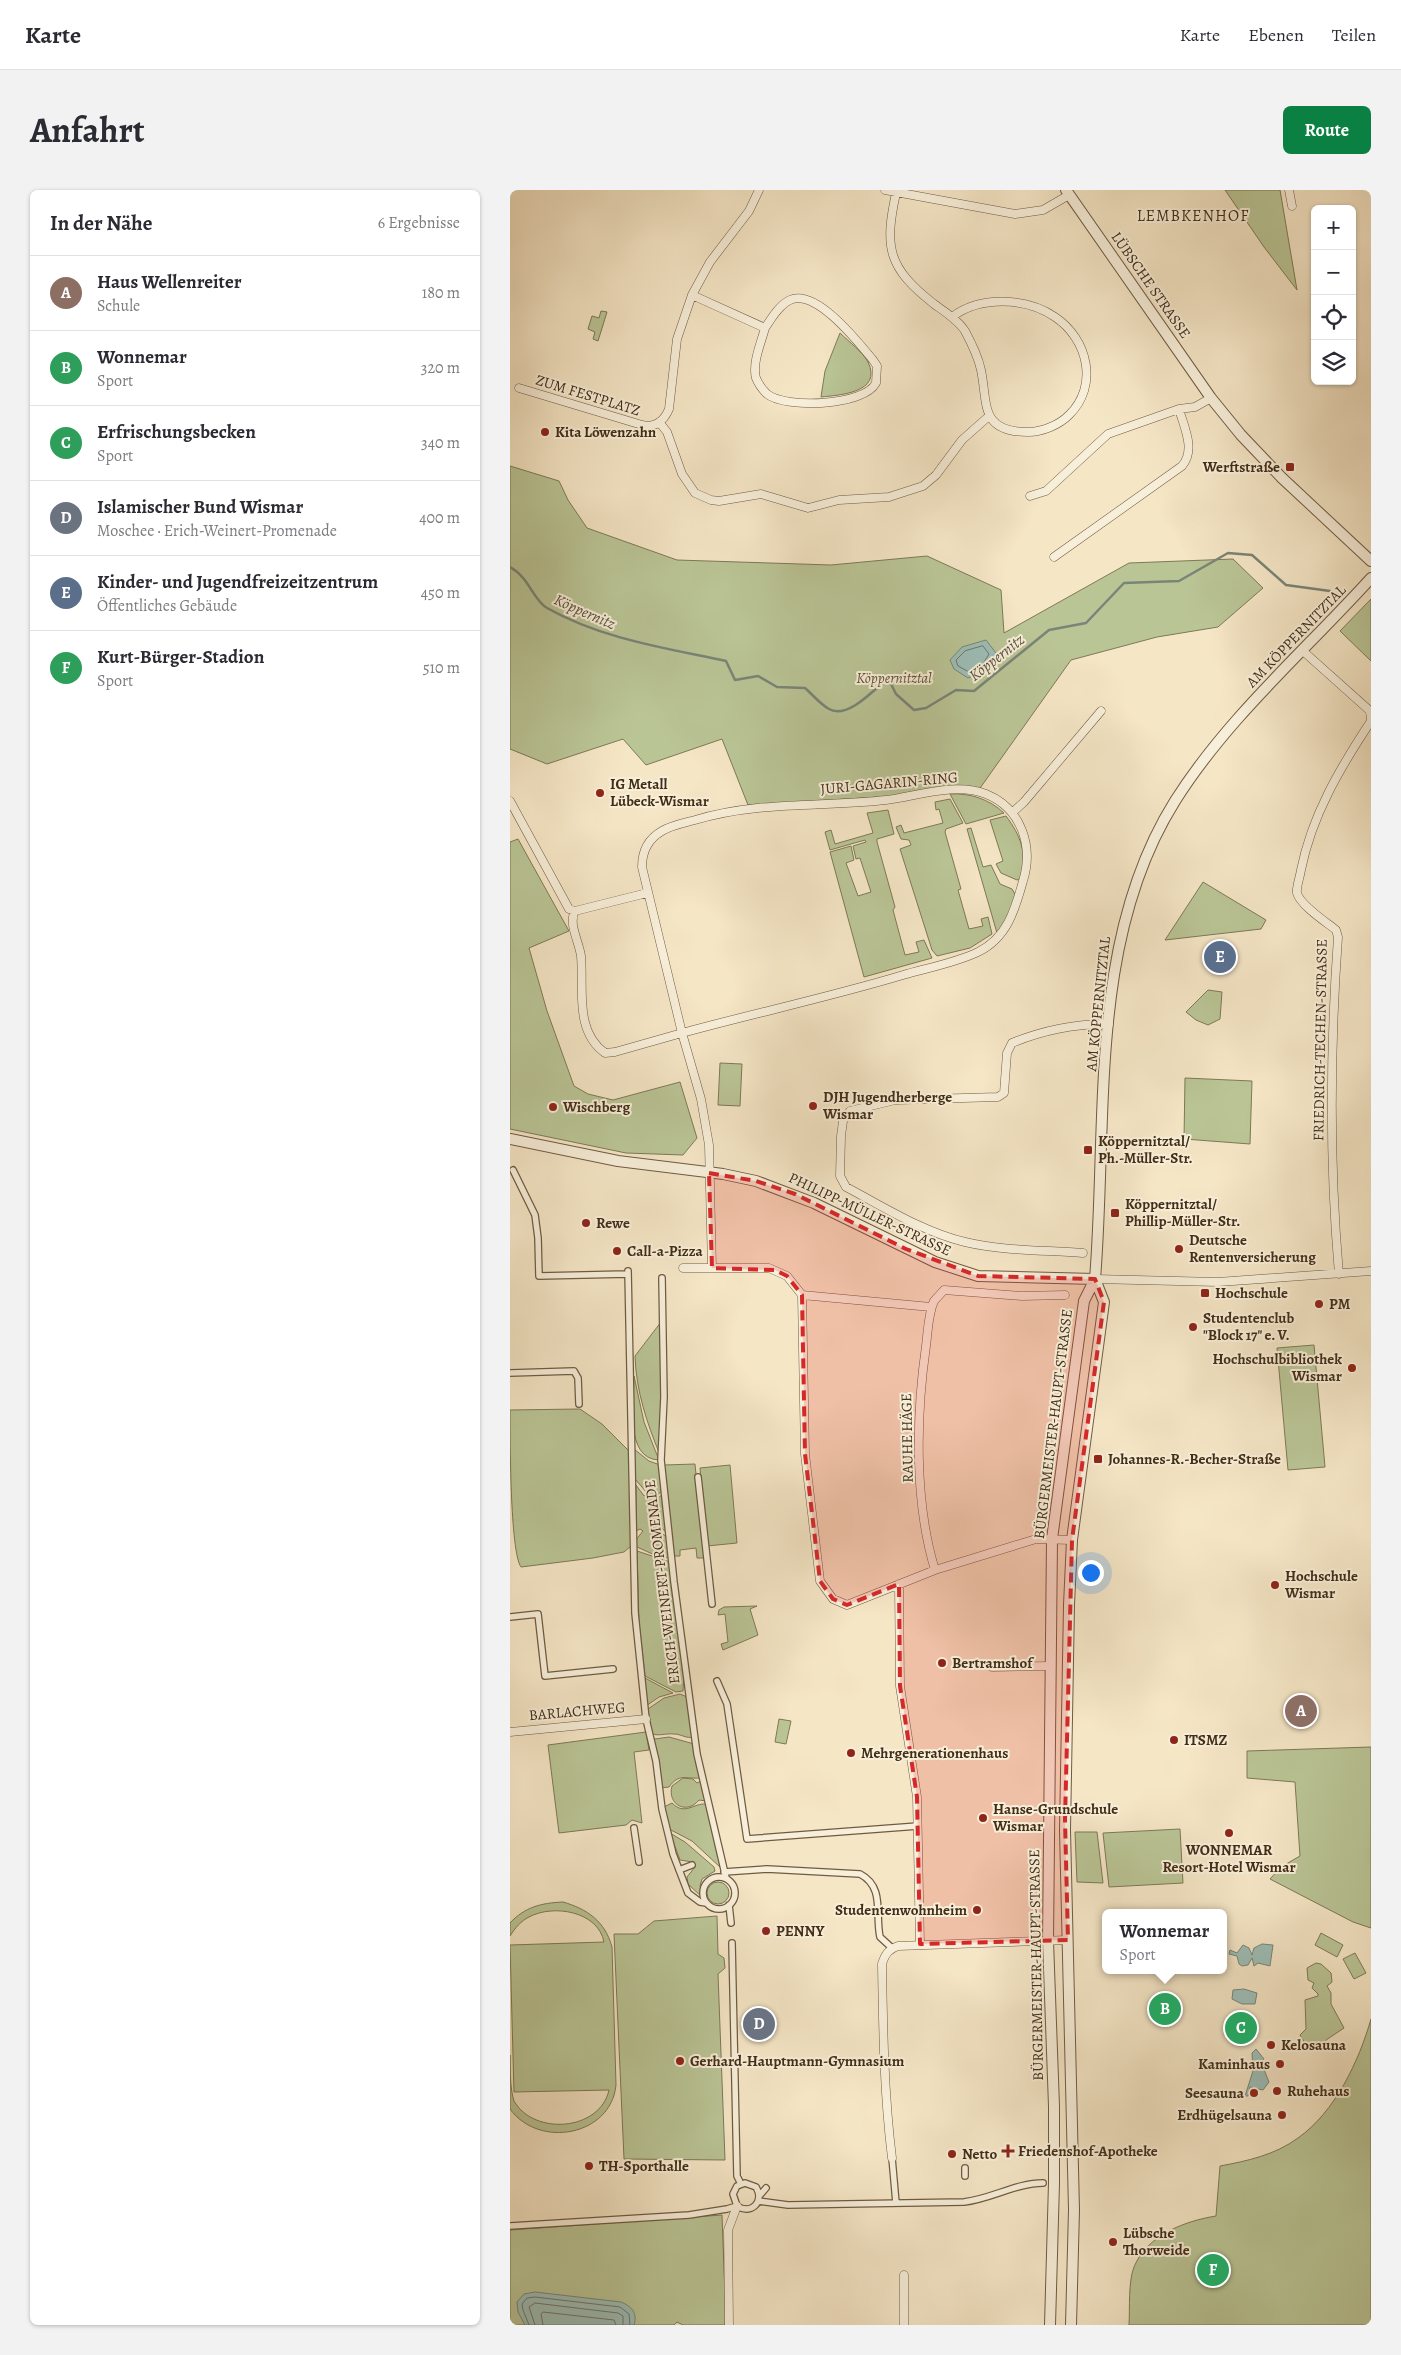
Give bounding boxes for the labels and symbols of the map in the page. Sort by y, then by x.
district label: LEMBKENHOF [1137,205,1249,227]
street label: LÜBSCHE STRASSE [1107,228,1195,342]
street label: ZUM FESTPLATZ [533,370,643,420]
place label: Kita Löwenzahn [555,422,657,442]
marker: Kita Löwenzahn [539,426,551,438]
place label: Werftstraße [1202,457,1280,477]
marker: Werftstraße [1284,461,1296,473]
street label: AM KÖPPERNITZTAL [1241,580,1350,692]
water label: Köppernitz [550,589,619,635]
water label: Köppernitz [964,629,1029,686]
park label: Köppernitztal [856,668,932,688]
street label: JURI-GAGARIN-RING [819,767,959,799]
place label: IG Metall Lübeck-Wismar [610,774,709,811]
marker: IG Metall Lübeck-Wismar [594,787,606,799]
street label: AM KÖPPERNITZTAL [1081,935,1115,1073]
pin: E [1204,938,1236,976]
street label: FRIEDRICH-TECHEN-STRASSE [1308,939,1332,1141]
place label: DJH Jugendherberge Wismar [822,1087,952,1124]
place label: Wischberg [562,1097,631,1117]
marker: DJH Jugendherberge Wismar [807,1100,819,1112]
marker: Wischberg [547,1101,559,1113]
place label: Köppernitztal/ Ph.-Müller-Str. [1098,1131,1193,1168]
marker: Köppernitztal/ Ph.-Müller-Str. [1082,1144,1094,1156]
street label: PHILIPP-MÜLLER-STRASSE [785,1167,955,1261]
place label: Köppernitztal/ Phillip-Müller-Str. [1125,1194,1240,1231]
marker: Köppernitztal/ Phillip-Müller-Str. [1109,1207,1121,1219]
place label: Rewe [596,1213,630,1233]
marker: Rewe [580,1217,592,1229]
place label: Deutsche Rentenversicherung [1189,1230,1316,1267]
place label: Call-a-Pizza [627,1241,704,1261]
marker: Deutsche Rentenversicherung [1173,1243,1185,1255]
marker: Call-a-Pizza [611,1245,623,1257]
place label: Hochschule [1215,1283,1288,1303]
marker: Hochschule [1199,1287,1211,1299]
place label: PM [1329,1294,1351,1314]
marker: PM [1313,1298,1325,1310]
street label: BÜRGERMEISTER-HAUPT-STRASSE [1029,1308,1077,1540]
place label: Studentenclub "Block 17" e. V. [1203,1308,1295,1345]
marker: Studentenclub "Block 17" e. V. [1187,1321,1199,1333]
place label: Hochschulbibliothek Wismar [1212,1349,1342,1386]
marker: Hochschulbibliothek Wismar [1346,1362,1358,1374]
street label: RAUHE HÄGE [896,1393,918,1483]
place label: Johannes-R.-Becher-Straße [1108,1449,1281,1469]
marker: Johannes-R.-Becher-Straße [1092,1453,1104,1465]
street label: ERICH-WEINERT-PROMENADE [640,1479,684,1685]
your location [1078,1560,1104,1586]
place label: Hochschule Wismar [1284,1566,1358,1603]
marker: Hochschule Wismar [1269,1579,1281,1591]
place label: Bertramshof [952,1653,1034,1673]
marker: Bertramshof [936,1657,948,1669]
pin: A [1285,1692,1317,1730]
street label: BARLACHWEG [528,1697,626,1725]
place label: ITSMZ [1184,1730,1228,1750]
marker: ITSMZ [1168,1734,1180,1746]
place label: Mehrgenerationenhaus [861,1743,1008,1763]
marker: Mehrgenerationenhaus [845,1747,857,1759]
place label: Hanse-Grundschule Wismar [992,1799,1118,1836]
marker: Hanse-Grundschule Wismar [977,1812,989,1824]
marker: WONNEMAR Resort-Hotel Wismar [1223,1827,1235,1839]
place label: WONNEMAR Resort-Hotel Wismar [1162,1840,1296,1877]
street label: BÜRGERMEISTER-HAUPT-STRASSE [1024,1849,1048,2081]
place label: Studentenwohnheim [835,1900,967,1920]
marker: Studentenwohnheim [971,1904,983,1916]
place label: PENNY [776,1921,825,1941]
marker: PENNY [760,1925,772,1937]
pin: B [1149,1990,1181,2028]
pin: D [743,2005,775,2043]
pin: C [1225,2009,1257,2047]
place label: Kelosauna [1281,2035,1347,2055]
marker: Kelosauna [1265,2039,1277,2051]
place label: Gerhard-Hauptmann-Gymnasium [690,2051,905,2071]
place label: Kaminhaus [1198,2054,1270,2074]
marker: Gerhard-Hauptmann-Gymnasium [674,2055,686,2067]
marker: Kaminhaus [1274,2058,1286,2070]
place label: Ruhehaus [1287,2081,1349,2101]
place label: Seesauna [1185,2083,1245,2103]
marker: Ruhehaus [1271,2085,1283,2097]
marker: Seesauna [1248,2087,1260,2099]
place label: Erdhügelsauna [1177,2105,1273,2125]
marker: Erdhügelsauna [1276,2109,1288,2121]
place label: Friedenshof-Apotheke [1018,2141,1158,2161]
place label: Netto [962,2144,998,2164]
marker: Friedenshof-Apotheke [1002,2145,1014,2157]
marker: Netto [946,2148,958,2160]
place label: TH-Sporthalle [599,2156,689,2176]
marker: TH-Sporthalle [583,2160,595,2172]
place label: Lübsche Thorweide [1123,2223,1190,2260]
marker: Lübsche Thorweide [1107,2236,1119,2248]
pin: F [1197,2251,1229,2289]

